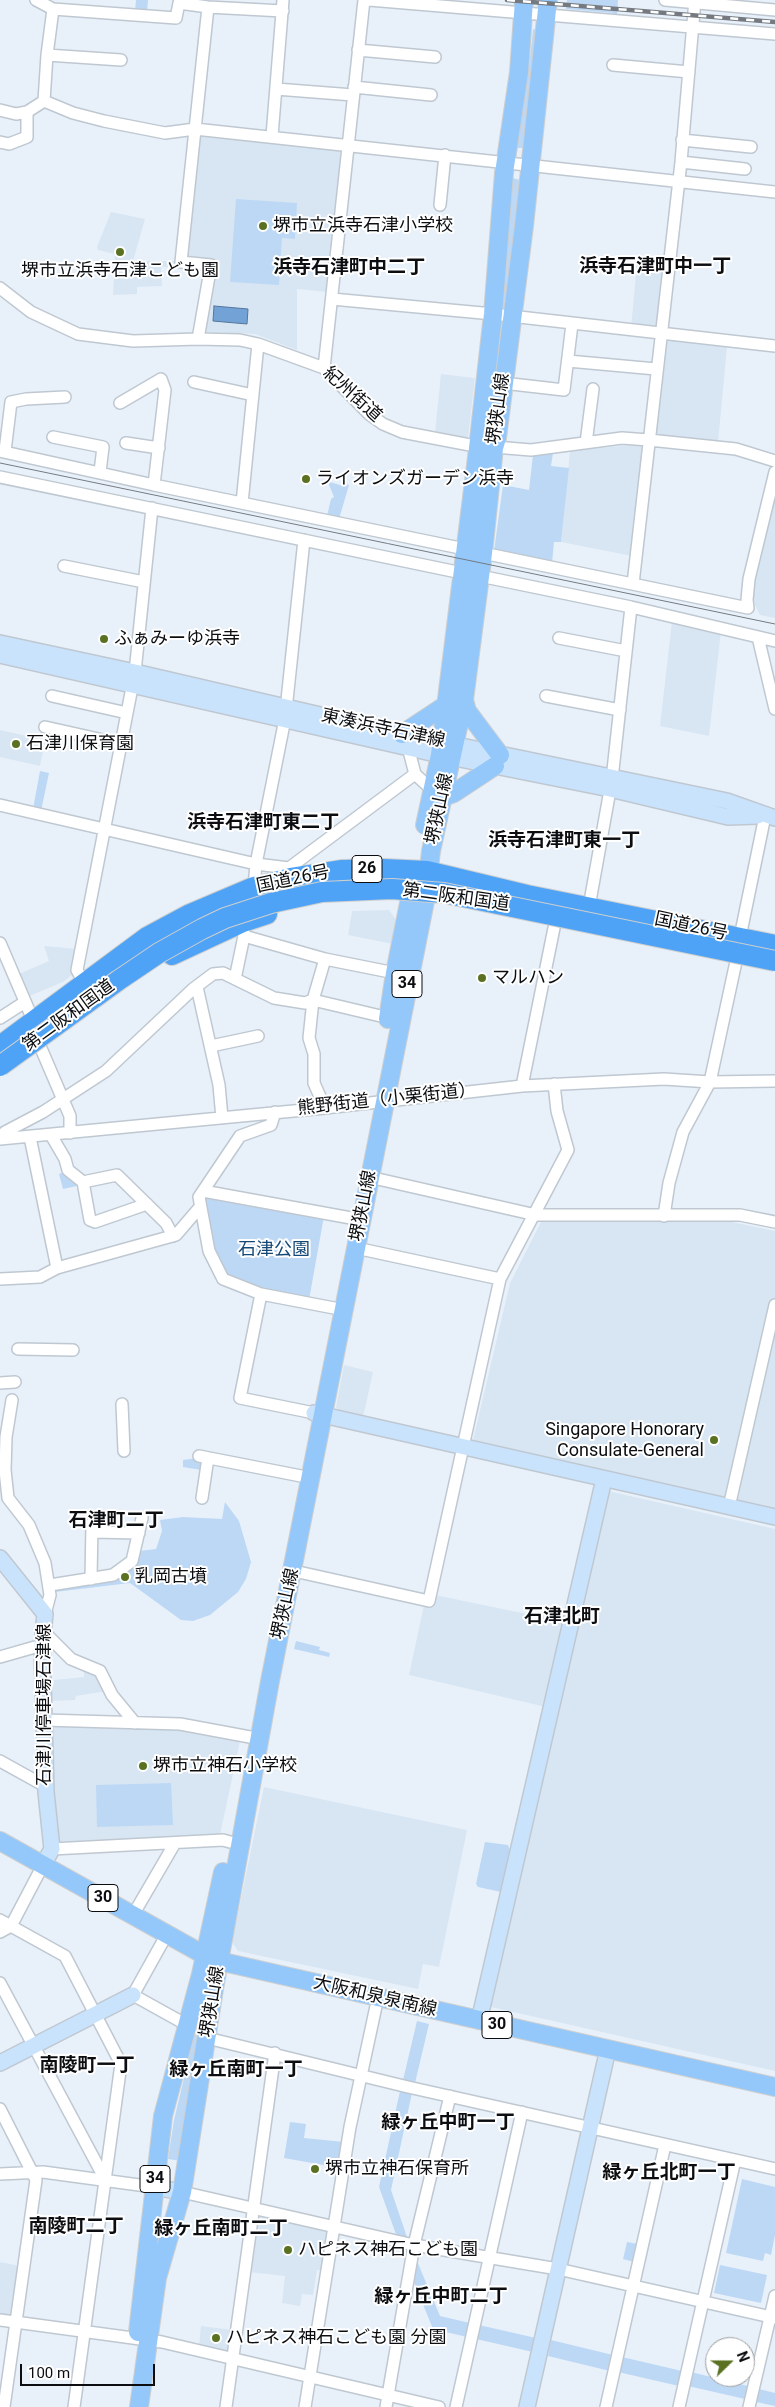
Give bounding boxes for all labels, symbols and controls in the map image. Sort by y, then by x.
place label: 堺市立浜寺石津小学校 [273,215,453,237]
marker: 堺市立浜寺石津小学校 [257,220,269,232]
marker: 堺市立浜寺石津こども園 [114,246,126,258]
district label: 浜寺石津町中一丁 [579,256,731,278]
district label: 浜寺石津町中二丁 [273,257,425,279]
place label: 堺市立浜寺石津こども園 [21,260,219,282]
street label: 紀州街道 [318,363,386,427]
street label: 堺狭山線 [483,372,515,446]
place label: ライオンズガーデン浜寺 [316,468,514,490]
marker: ライオンズガーデン浜寺 [300,473,312,485]
place label: ふぁみーゆ浜寺 [114,628,240,650]
marker: ふぁみーゆ浜寺 [98,633,110,645]
street label: 東湊浜寺石津線 [319,705,447,753]
place label: 石津川保育園 [26,733,134,755]
marker: 石津川保育園 [10,738,22,750]
street label: 堺狭山線 [422,772,458,846]
district label: 浜寺石津町東二丁 [187,812,339,834]
district label: 浜寺石津町東一丁 [488,830,640,852]
road number: 26 [352,856,382,882]
street label: 国道26号 [254,862,332,898]
street label: 第二阪和国道 [401,880,511,916]
street label: 国道26号 [652,909,730,945]
place label: マルハン [492,967,564,989]
road number: 34 [392,971,422,998]
marker: マルハン [476,972,488,984]
street label: 第二阪和国道 [19,976,119,1056]
street label: 熊野街道（小栗街道） [296,1080,478,1120]
street label: 堺狭山線 [347,1169,381,1243]
park label: 石津公園 [238,1239,310,1261]
place label: Singapore Honorary Consulate-General [545,1419,704,1462]
marker: Singapore Honorary Consulate-General [708,1434,720,1446]
district label: 石津町二丁 [69,1510,163,1532]
place label: 乳岡古墳 [135,1566,207,1588]
street label: 堺狭山線 [268,1567,304,1641]
marker: 乳岡古墳 [119,1571,131,1583]
district label: 石津北町 [524,1606,600,1628]
street label: 石津川停車場石津線 [34,1624,56,1786]
place label: 堺市立神石小学校 [153,1755,297,1777]
marker: 堺市立神石小学校 [137,1760,149,1772]
road number: 30 [88,1885,118,1912]
street label: 堺狭山線 [197,1965,229,2039]
street label: 大阪和泉泉南線 [311,1972,439,2022]
road number: 30 [482,2012,512,2038]
district label: 南陵町一丁 [40,2055,134,2077]
district label: 緑ヶ丘南町一丁 [170,2059,302,2081]
district label: 緑ヶ丘中町一丁 [382,2112,514,2134]
place label: 堺市立神石保育所 [325,2158,469,2180]
district label: 緑ヶ丘北町一丁 [603,2162,735,2184]
marker: 堺市立神石保育所 [309,2163,321,2175]
road number: 34 [140,2166,170,2192]
district label: 南陵町二丁 [29,2216,123,2238]
district label: 緑ヶ丘南町二丁 [155,2218,287,2240]
place label: ハピネス神石こども園 [298,2239,478,2261]
marker: ハピネス神石こども園 [282,2244,294,2256]
district label: 緑ヶ丘中町二丁 [375,2286,507,2308]
place label: ハピネス神石こども園 分園 [226,2327,446,2349]
marker: ハピネス神石こども園 分園 [210,2332,222,2344]
north arrow [705,2337,755,2387]
text: N [734,2349,752,2364]
scale bar [22,2354,158,2386]
text: 100 m [28,2364,70,2382]

